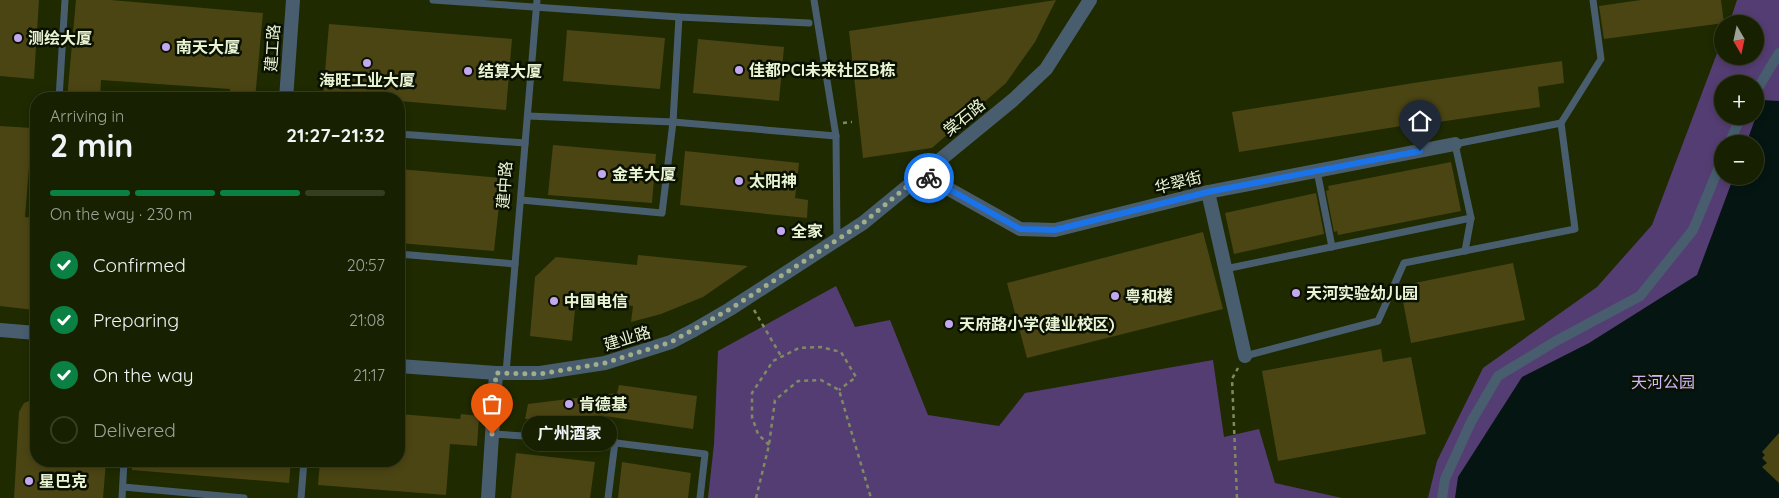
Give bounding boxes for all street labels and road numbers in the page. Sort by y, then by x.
street label: 建工路 [260,23,284,73]
street label: 棠石路 [939,94,989,140]
street label: 建中路 [492,160,516,210]
street label: 华翠街 [1152,166,1204,198]
street label: 建业路 [601,321,653,355]

